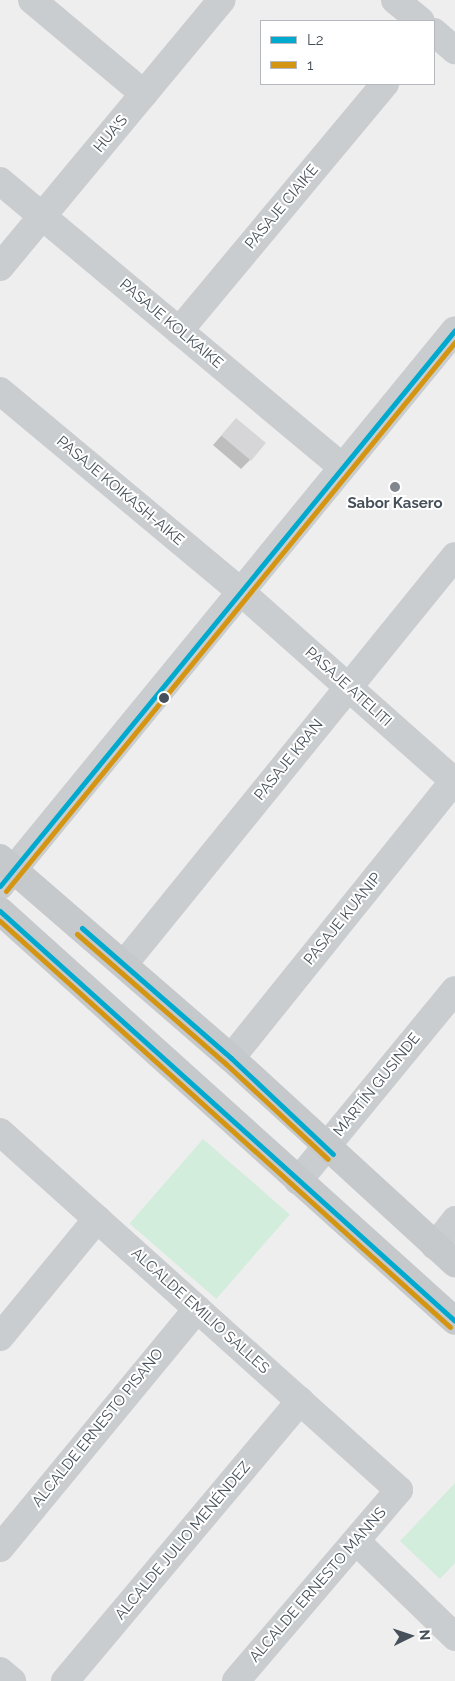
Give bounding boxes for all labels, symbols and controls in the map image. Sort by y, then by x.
legend [260,20,435,85]
text: L2 [307,31,324,49]
text: 1 [307,56,313,74]
street label: HUA'S [90,112,132,156]
street label: PASAJE CIAIKE [242,161,322,253]
street label: PASAJE KOLKAIKE [116,276,226,372]
street label: PASAJE KOIKASH-AIKE [53,433,187,549]
marker: Sabor Kasero [389,481,401,493]
place label: Sabor Kasero [347,495,443,513]
street label: PASAJE ATELITI [301,643,395,731]
unlabelled marker [159,693,169,703]
street label: PASAJE KRAN [251,716,327,804]
street label: PASAJE KUANIP [300,869,386,969]
street label: MARTÍN GUSINDE [330,1030,424,1140]
street label: ALCALDE EMILIO SALLES [127,1244,273,1378]
street label: ALCALDE ERNESTO PISANO [29,1345,167,1511]
street label: ALCALDE JULIO MENÉNDEZ [111,1458,255,1624]
street label: ALCALDE ERNESTO MANNS [246,1504,390,1666]
north arrow [385,1611,435,1661]
text: N [417,1629,433,1641]

